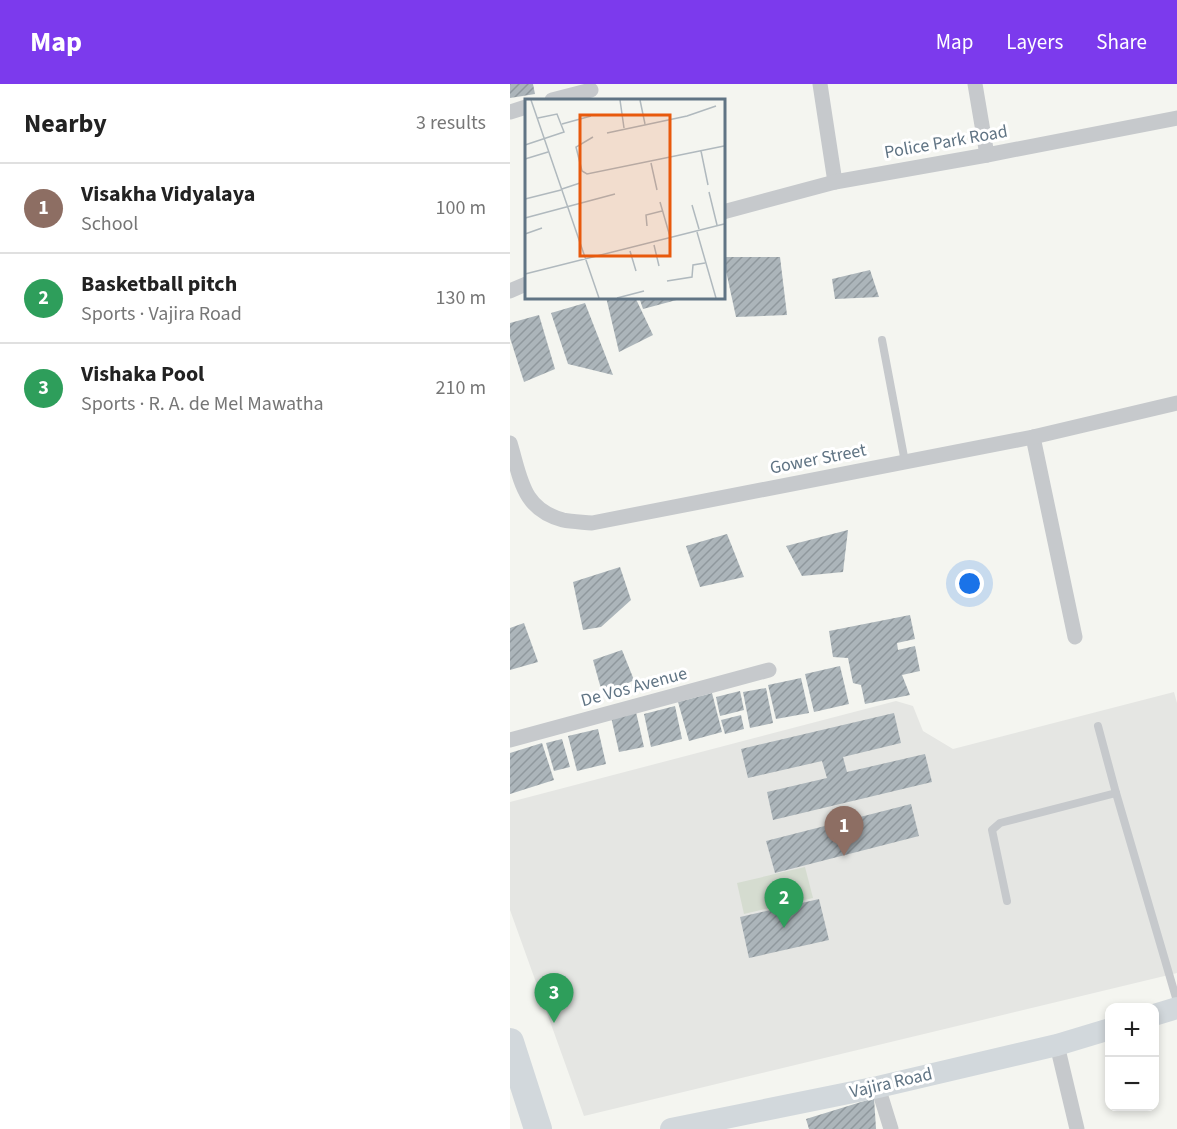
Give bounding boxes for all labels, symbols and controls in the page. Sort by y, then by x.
text: Map [30,22,82,62]
text: Map [936,27,973,57]
text: Layers [1006,27,1063,57]
text: Share [1096,27,1147,57]
inset map [525,99,724,298]
text: Nearby [24,105,107,142]
text: 3 results [416,109,486,137]
street label: Police Park Road [882,119,1010,165]
text: Visakha Vidyalaya [81,178,255,210]
text: 1 [38,194,49,222]
text: 100 m [436,194,486,222]
text: School [81,210,138,238]
text: Basketball pitch [81,268,237,300]
text: 2 [38,284,49,312]
text: 130 m [436,284,486,312]
text: Sports · Vajira Road [81,300,242,328]
text: Vishaka Pool [81,358,204,390]
text: 3 [38,374,49,402]
text: 210 m [436,374,486,402]
text: Sports · R. A. de Mel Mawatha [81,390,324,418]
street label: Gower Street [768,437,868,481]
your location [955,569,984,598]
street label: De Vos Avenue [578,661,690,713]
pin: 1 [824,806,864,856]
pin: 2 [764,878,804,928]
pin: 3 [534,974,573,1023]
map controls [1105,1003,1159,1111]
button: + [1105,1003,1159,1057]
button: − [1105,1057,1159,1111]
street label: Vajira Road [847,1061,935,1105]

